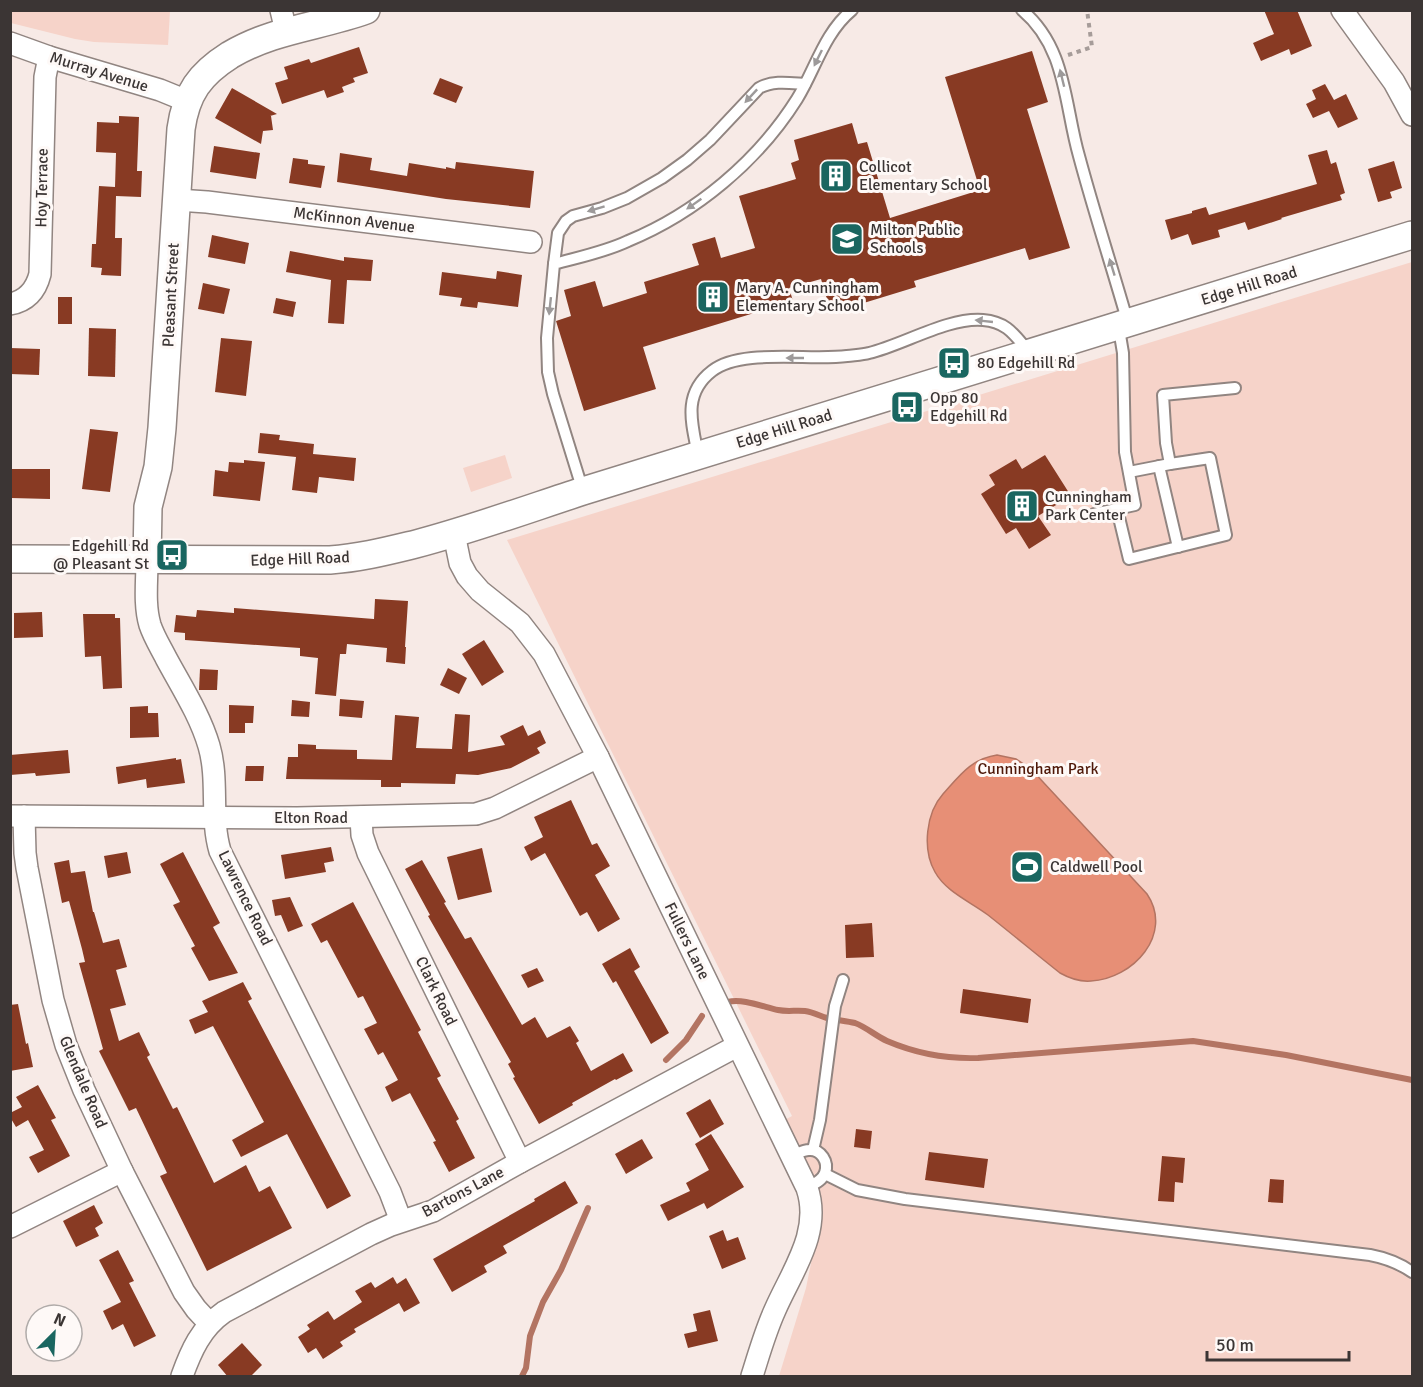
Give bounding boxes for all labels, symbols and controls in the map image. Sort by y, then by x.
street label: Murray Avenue [47,47,151,97]
one-way arrow [813,49,823,66]
one-way arrow [1057,69,1066,87]
one-way arrow [745,89,759,103]
street label: Hoy Terrace [31,148,53,228]
place label: Collicot Elementary School [859,157,988,195]
building icon: Collicot Elementary School [818,158,854,194]
one-way arrow [686,198,702,210]
street label: McKinnon Avenue [292,203,416,237]
one-way arrow [587,205,605,214]
place label: Milton Public Schools [870,220,960,258]
school or university icon: Milton Public Schools [829,221,865,257]
street label: Pleasant Street [158,242,184,348]
one-way arrow [1107,258,1116,276]
street label: Edge Hill Road [1199,262,1299,310]
place label: Mary A. Cunningham Elementary School [736,278,879,316]
building icon: Mary A. Cunningham Elementary School [695,279,731,315]
one-way arrow [545,297,555,316]
one-way arrow [975,316,994,326]
bus stop icon: 80 Edgehill Rd [936,345,972,381]
one-way arrow [786,353,805,363]
place label: 80 Edgehill Rd [977,353,1075,373]
place label: Opp 80 Edgehill Rd [930,388,1007,426]
bus stop icon: Opp 80 Edgehill Rd [889,389,925,425]
street label: Edge Hill Road [734,405,834,453]
place label: Cunningham Park Center [1045,487,1132,525]
building icon: Cunningham Park Center [1004,488,1040,524]
place label: Edgehill Rd @ Pleasant St [53,536,149,574]
bus stop icon: Edgehill Rd @ Pleasant St [154,537,190,573]
street label: Edge Hill Road [250,547,350,571]
park label: Cunningham Park [977,759,1099,779]
street label: Elton Road [274,808,348,828]
street label: Lawrence Road [213,847,277,949]
sports icon: Caldwell Pool [1009,849,1045,885]
place label: Caldwell Pool [1050,857,1143,877]
street label: Fullers Lane [660,899,714,983]
street label: Clark Road [411,953,461,1029]
street label: Glendale Road [55,1033,111,1131]
street label: Bartons Lane [419,1162,507,1222]
north arrow [24,1303,84,1363]
text: N [51,1309,69,1332]
scale bar [1207,1324,1350,1362]
text: 50 m [1216,1334,1254,1356]

